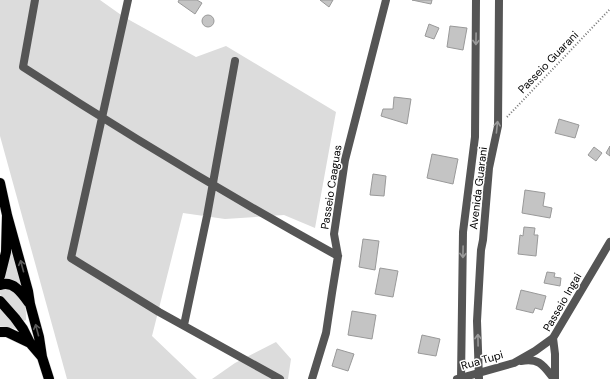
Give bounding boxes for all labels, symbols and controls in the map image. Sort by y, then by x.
street label: Passeio Guarani [515,28,581,96]
one-way arrow [472,32,480,45]
one-way arrow [493,121,501,134]
street label: Passeio Caaguas [317,144,345,230]
street label: Avenida Guarani [466,146,490,230]
one-way arrow [459,245,467,258]
one-way arrow [17,260,25,273]
street label: Passeio Ingai [540,270,584,334]
one-way arrow [33,324,40,337]
one-way arrow [474,334,482,347]
street label: Rua Tupi [459,347,505,373]

